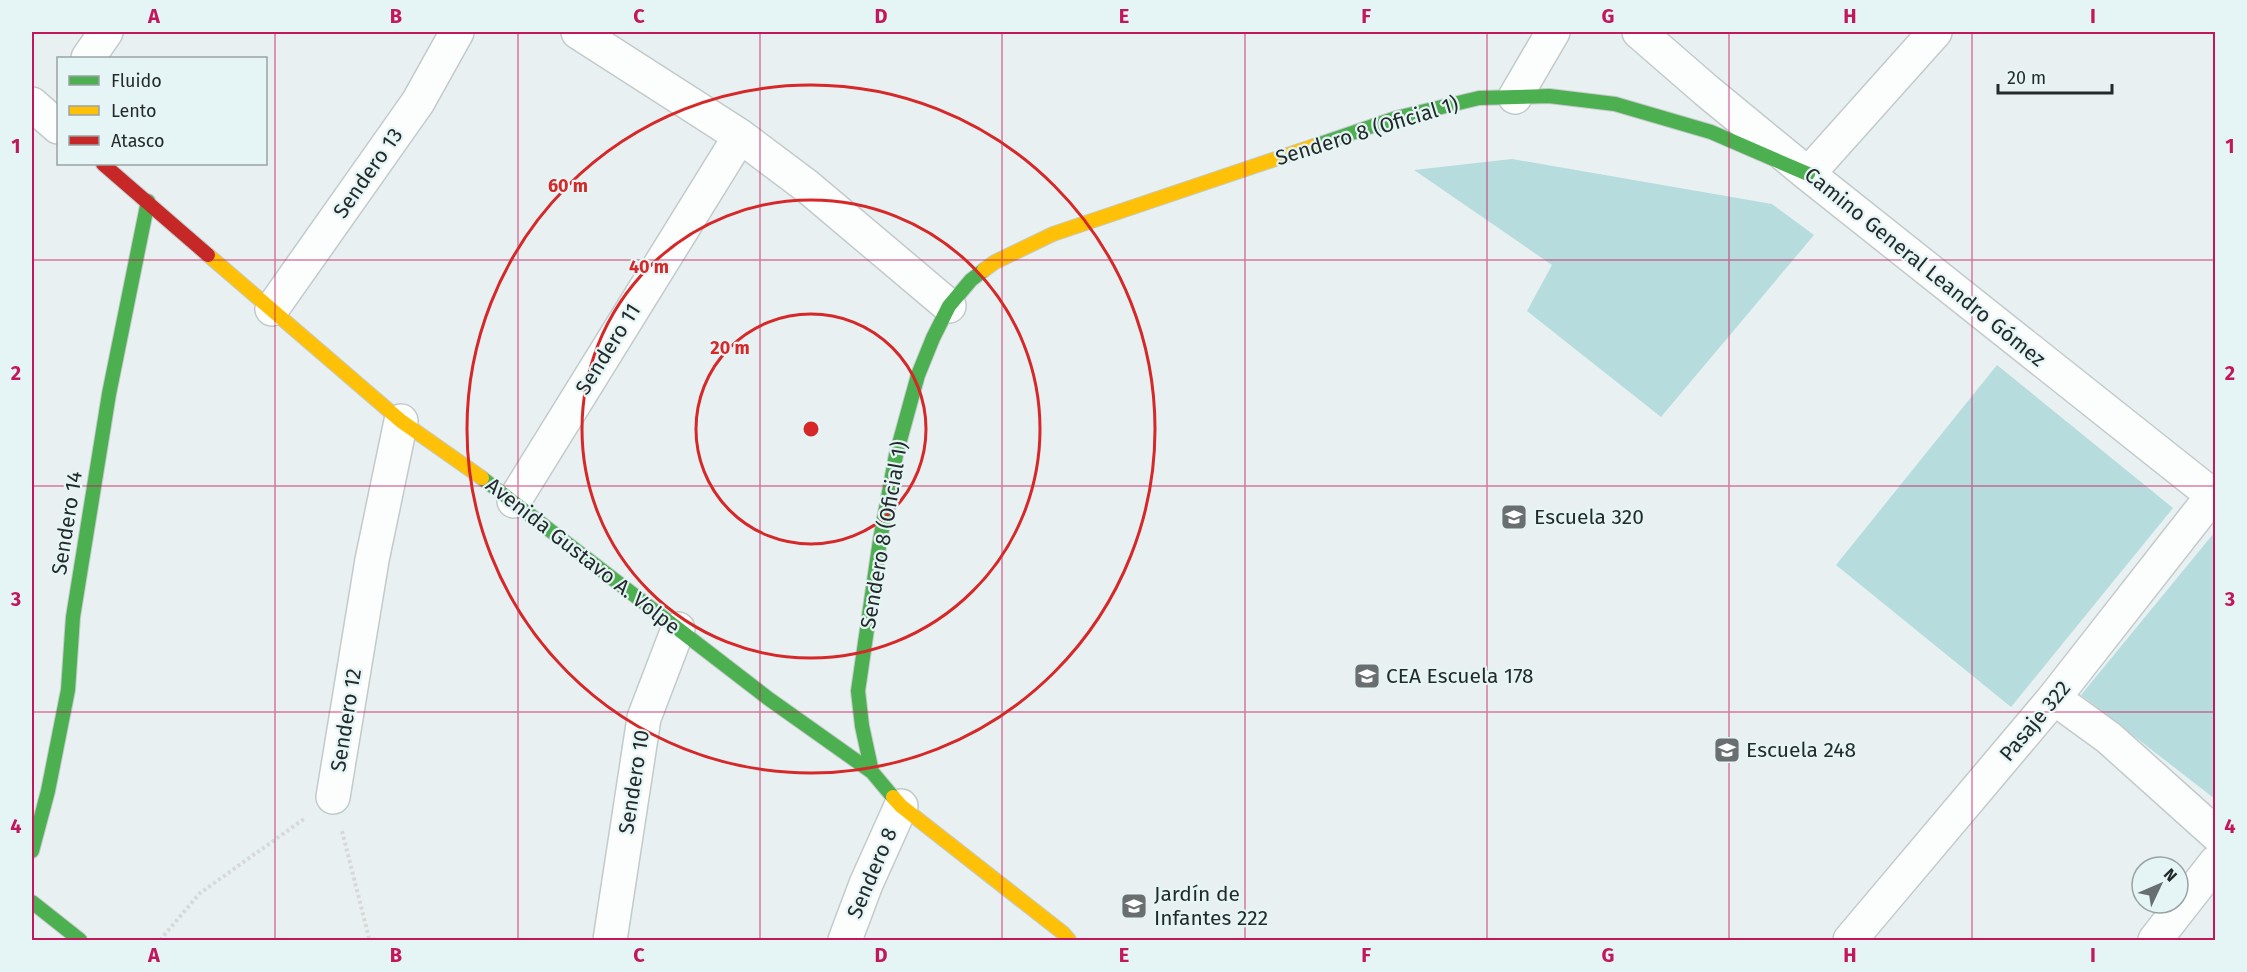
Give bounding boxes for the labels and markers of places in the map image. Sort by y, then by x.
centre of rings [801,419,821,439]
school or university icon: Escuela 320 [1499,502,1529,532]
place label: Escuela 320 [1534,504,1644,530]
school or university icon: CEA Escuela 178 [1352,661,1382,691]
place label: CEA Escuela 178 [1386,663,1534,689]
school or university icon: Escuela 248 [1712,735,1742,765]
place label: Escuela 248 [1746,737,1856,763]
place label: Jardín de Infantes 222 [1154,881,1268,931]
school or university icon: Jardín de Infantes 222 [1119,891,1149,921]

